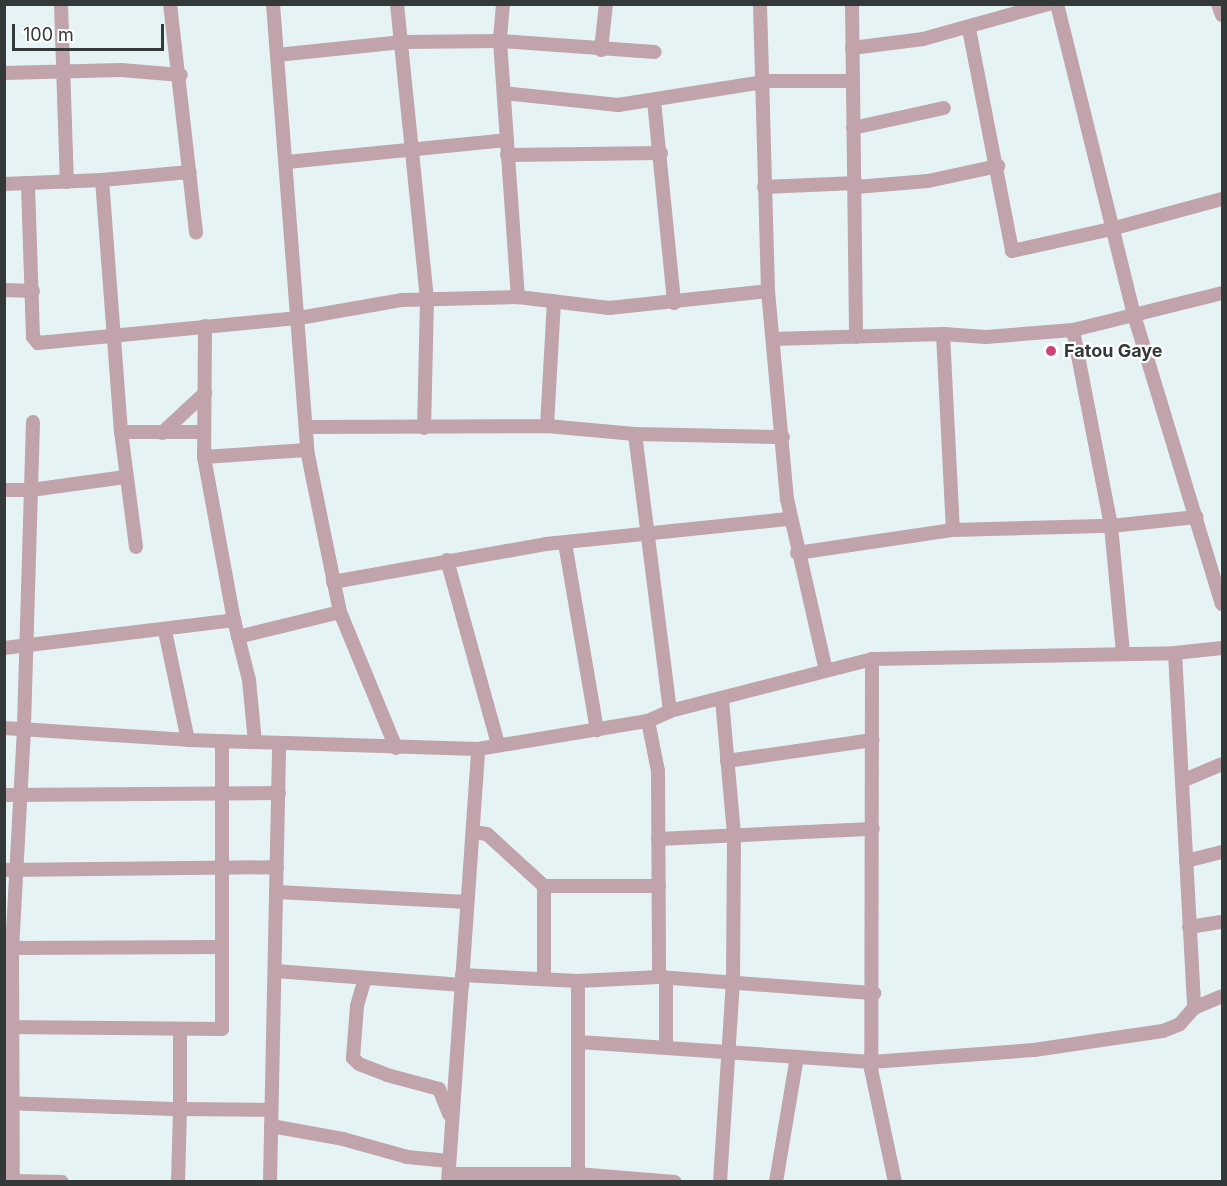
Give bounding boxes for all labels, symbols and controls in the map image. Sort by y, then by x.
scale bar [15,12,166,50]
text: 100 m [23,24,74,45]
place label: Fatou Gaye [1064,340,1163,362]
marker: Fatou Gaye [1042,342,1060,360]

